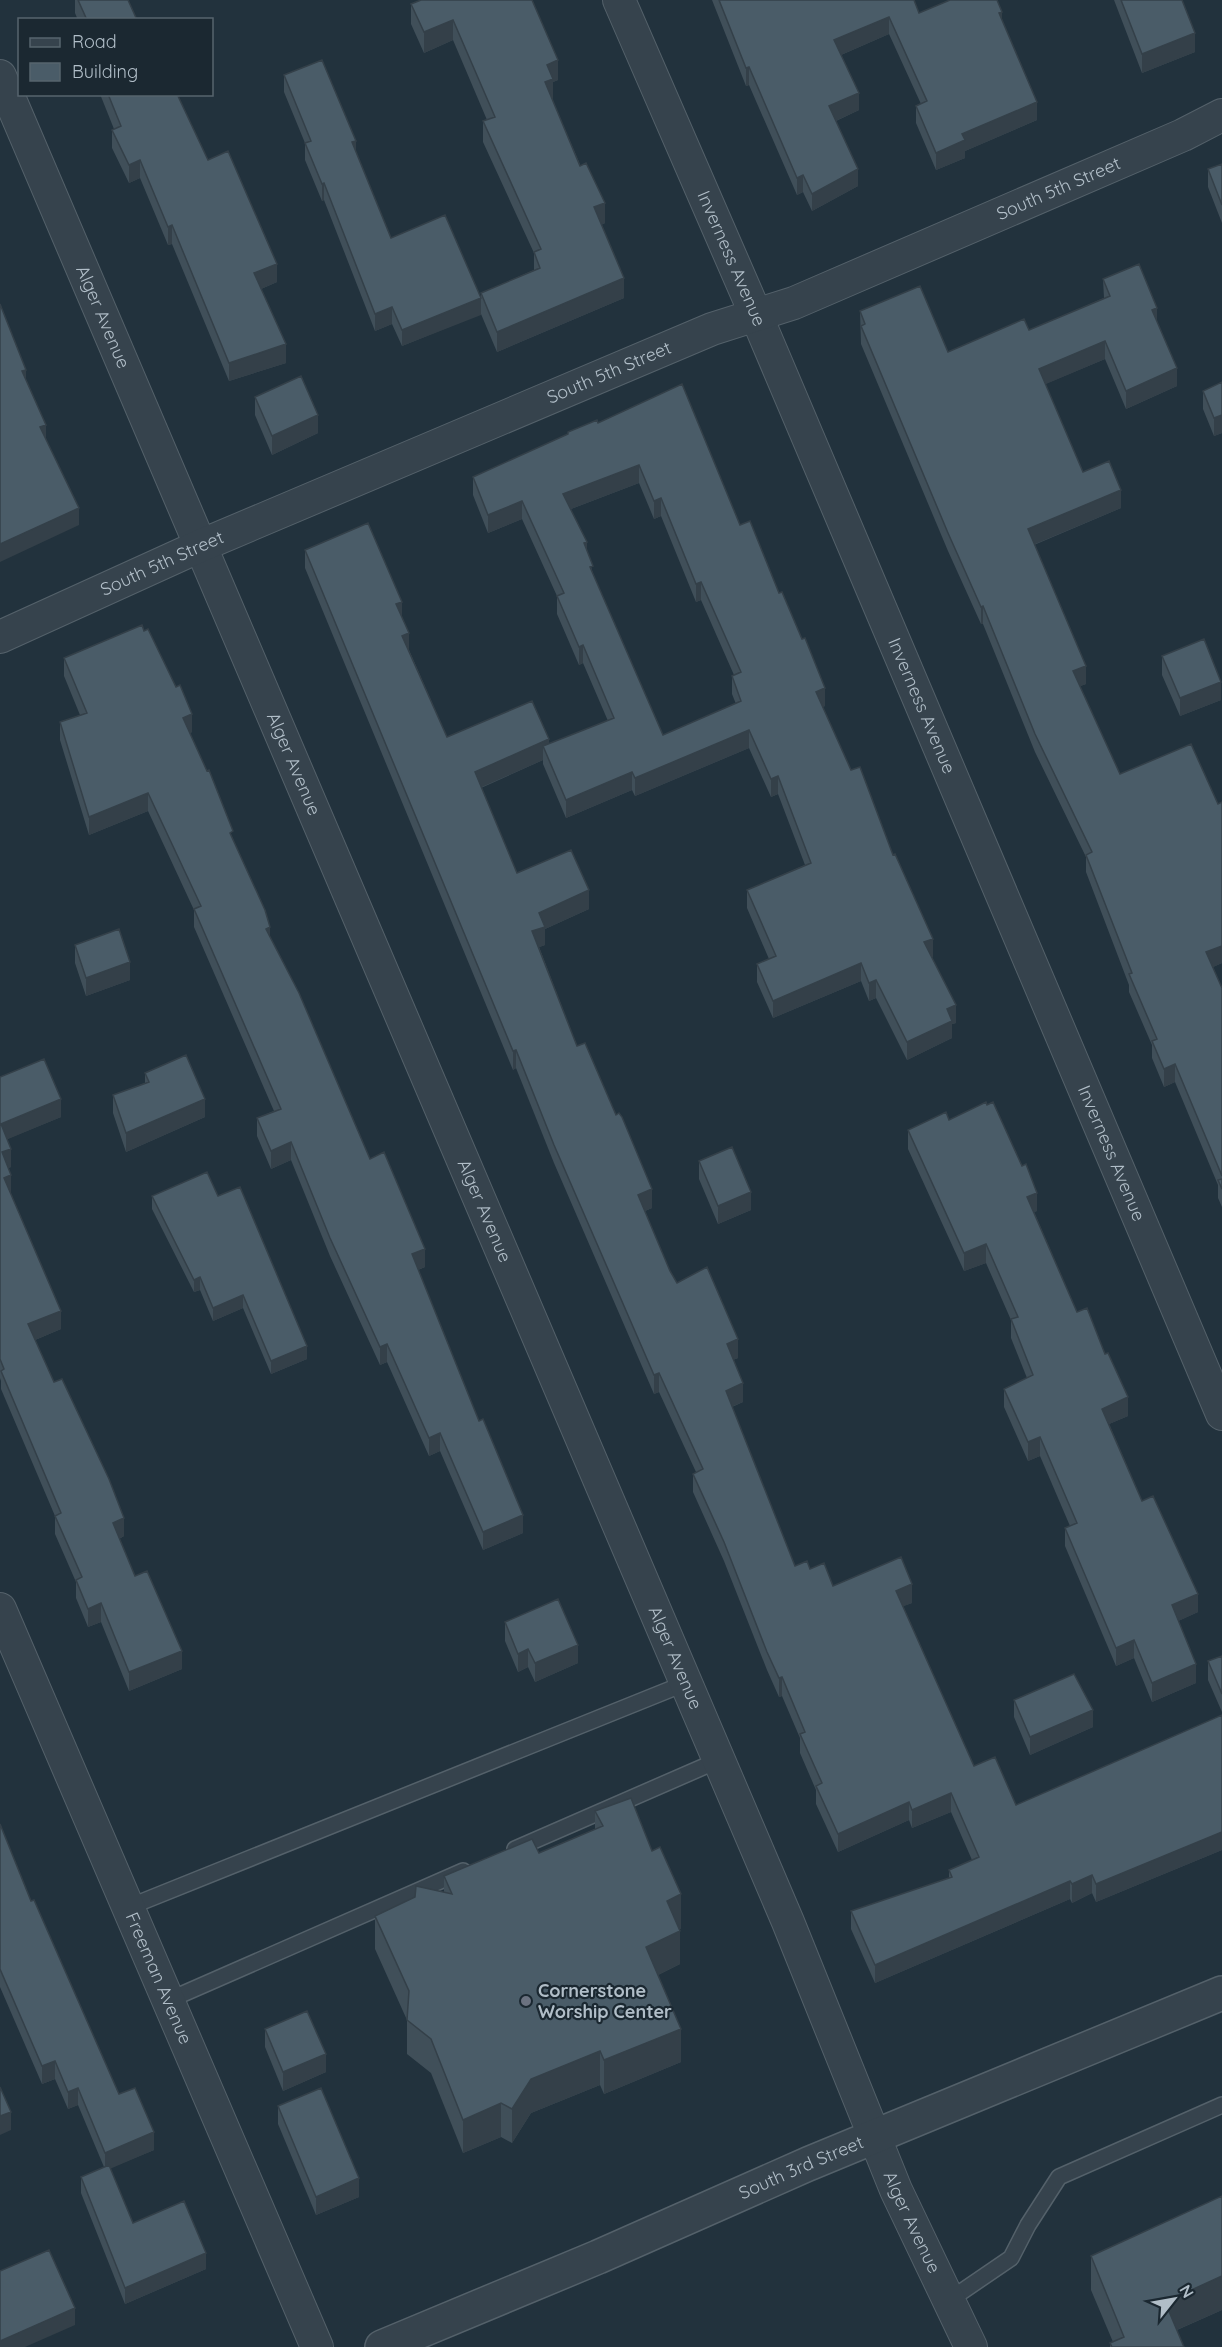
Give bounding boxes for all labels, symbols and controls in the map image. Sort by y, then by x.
legend [18,18,213,96]
text: Road [72,30,117,53]
text: Building [72,60,138,83]
street label: South 5th Street [993,151,1124,225]
street label: Inverness Avenue [692,187,771,330]
street label: Alger Avenue [71,262,136,372]
street label: South 5th Street [543,336,674,409]
street label: South 5th Street [97,525,227,601]
street label: Inverness Avenue [883,634,961,777]
street label: Alger Avenue [262,709,326,819]
street label: Inverness Avenue [1073,1082,1151,1224]
street label: Alger Avenue [453,1156,517,1266]
street label: Alger Avenue [644,1603,708,1713]
street label: Freeman Avenue [121,1909,198,2048]
place label: Cornerstone Worship Center [538,1979,672,2023]
marker: Cornerstone Worship Center [519,1994,533,2008]
street label: South 3rd Street [735,2130,867,2204]
street label: Alger Avenue [879,2168,946,2277]
north arrow [1144,2269,1204,2329]
text: N [1175,2281,1198,2301]

